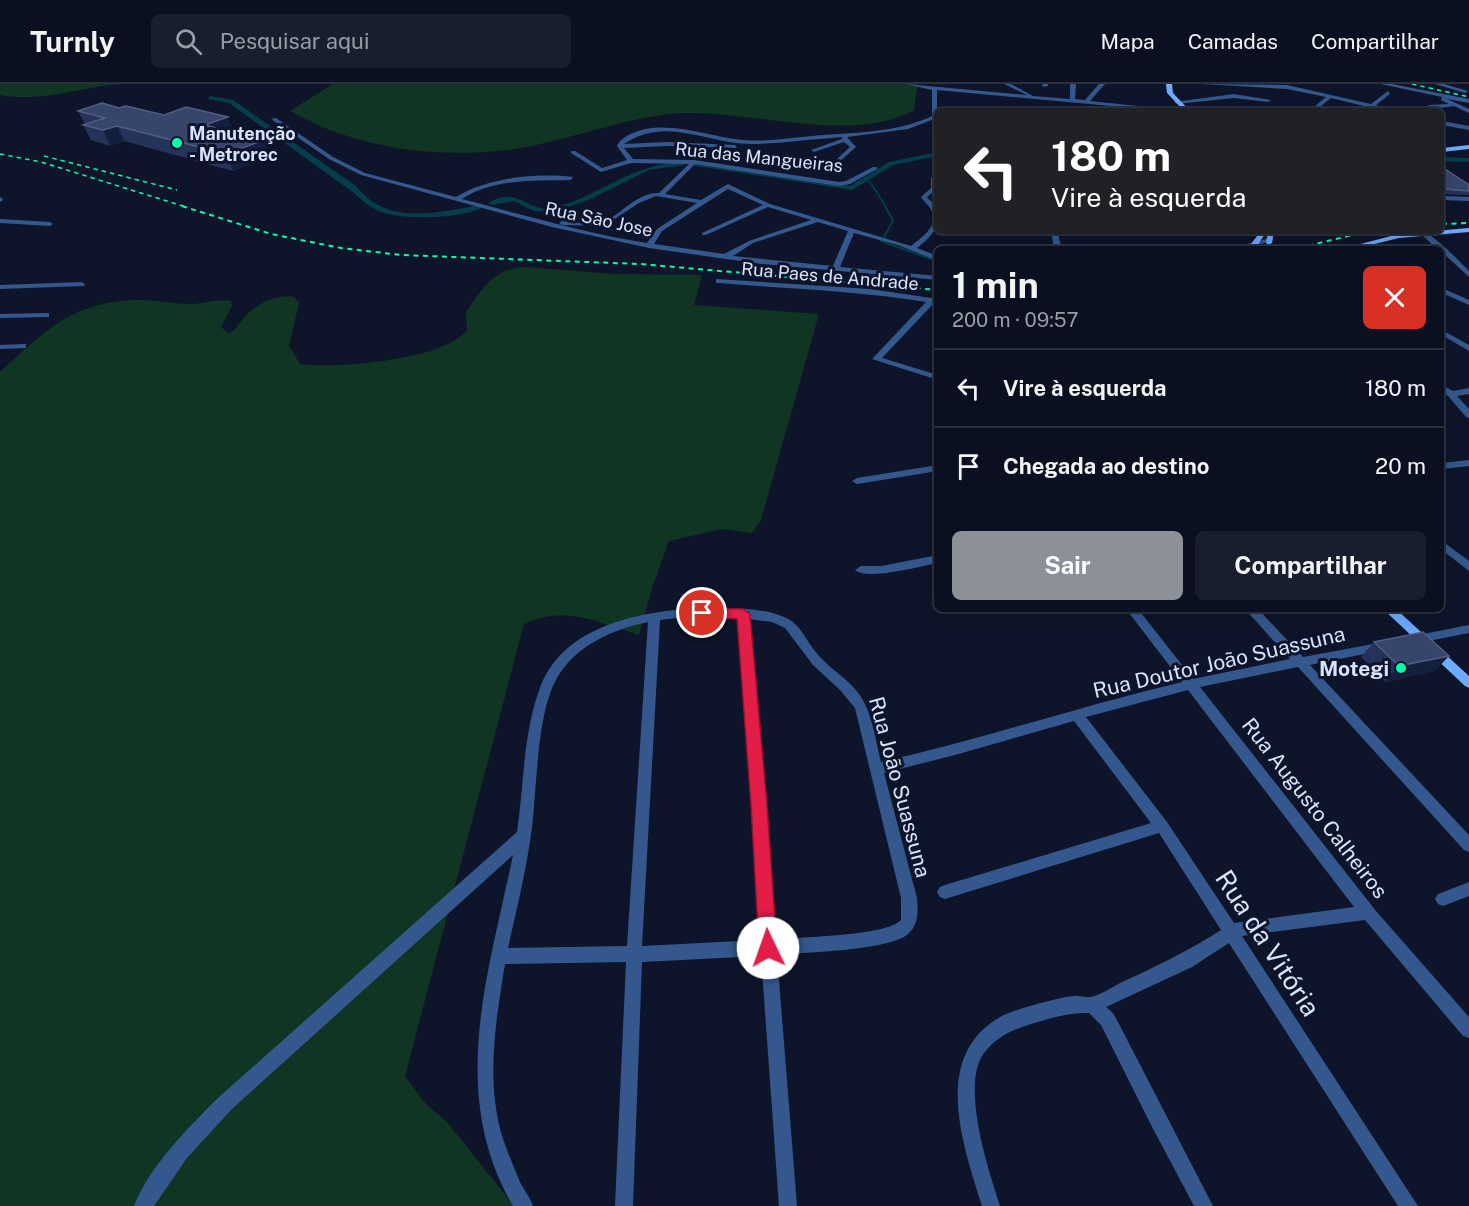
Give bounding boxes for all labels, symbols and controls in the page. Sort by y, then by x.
search box [151,14,571,68]
text: Turnly [30,25,115,58]
icon: search [172,25,205,58]
text: Pesquisar aqui [220,28,369,54]
text: Mapa [1101,29,1155,54]
text: Camadas [1188,29,1278,54]
text: Compartilhar [1311,29,1439,54]
place label: Manutenção - Metrorec [189,123,296,165]
text: 180 m [1051,131,1171,180]
icon: left [952,132,1030,210]
marker: Manutenção - Metrorec [170,136,184,150]
street label: Rua das Mangueiras [674,138,844,176]
text: Vire à esquerda [1051,181,1246,213]
street label: Rua São Jose [543,197,655,241]
street label: Rua Paes de Andrade [740,258,920,294]
text: 1 min [952,264,1039,306]
button: close [1363,266,1426,329]
text: 200 m · 09:57 [952,308,1079,332]
icon: left [952,372,985,405]
text: Vire à esquerda [1003,375,1167,401]
text: 180 m [1365,375,1426,401]
icon: arrive [952,450,985,483]
text: Chegada ao destino [1003,453,1209,479]
text: 20 m [1375,453,1426,479]
button: Sair [952,531,1183,600]
button: Compartilhar [1195,531,1426,600]
pin [676,587,727,638]
icon: arrive [685,596,718,629]
street label: Rua Doutor João Suassuna [1091,621,1347,703]
place label: Motegi [1319,656,1389,681]
marker: Motegi [1394,661,1408,675]
street label: Rua João Suassuna [864,694,936,880]
street label: Rua Augusto Calheiros [1237,713,1393,903]
street label: Rua da Vitória [1209,864,1327,1022]
position arrow [736,916,800,980]

